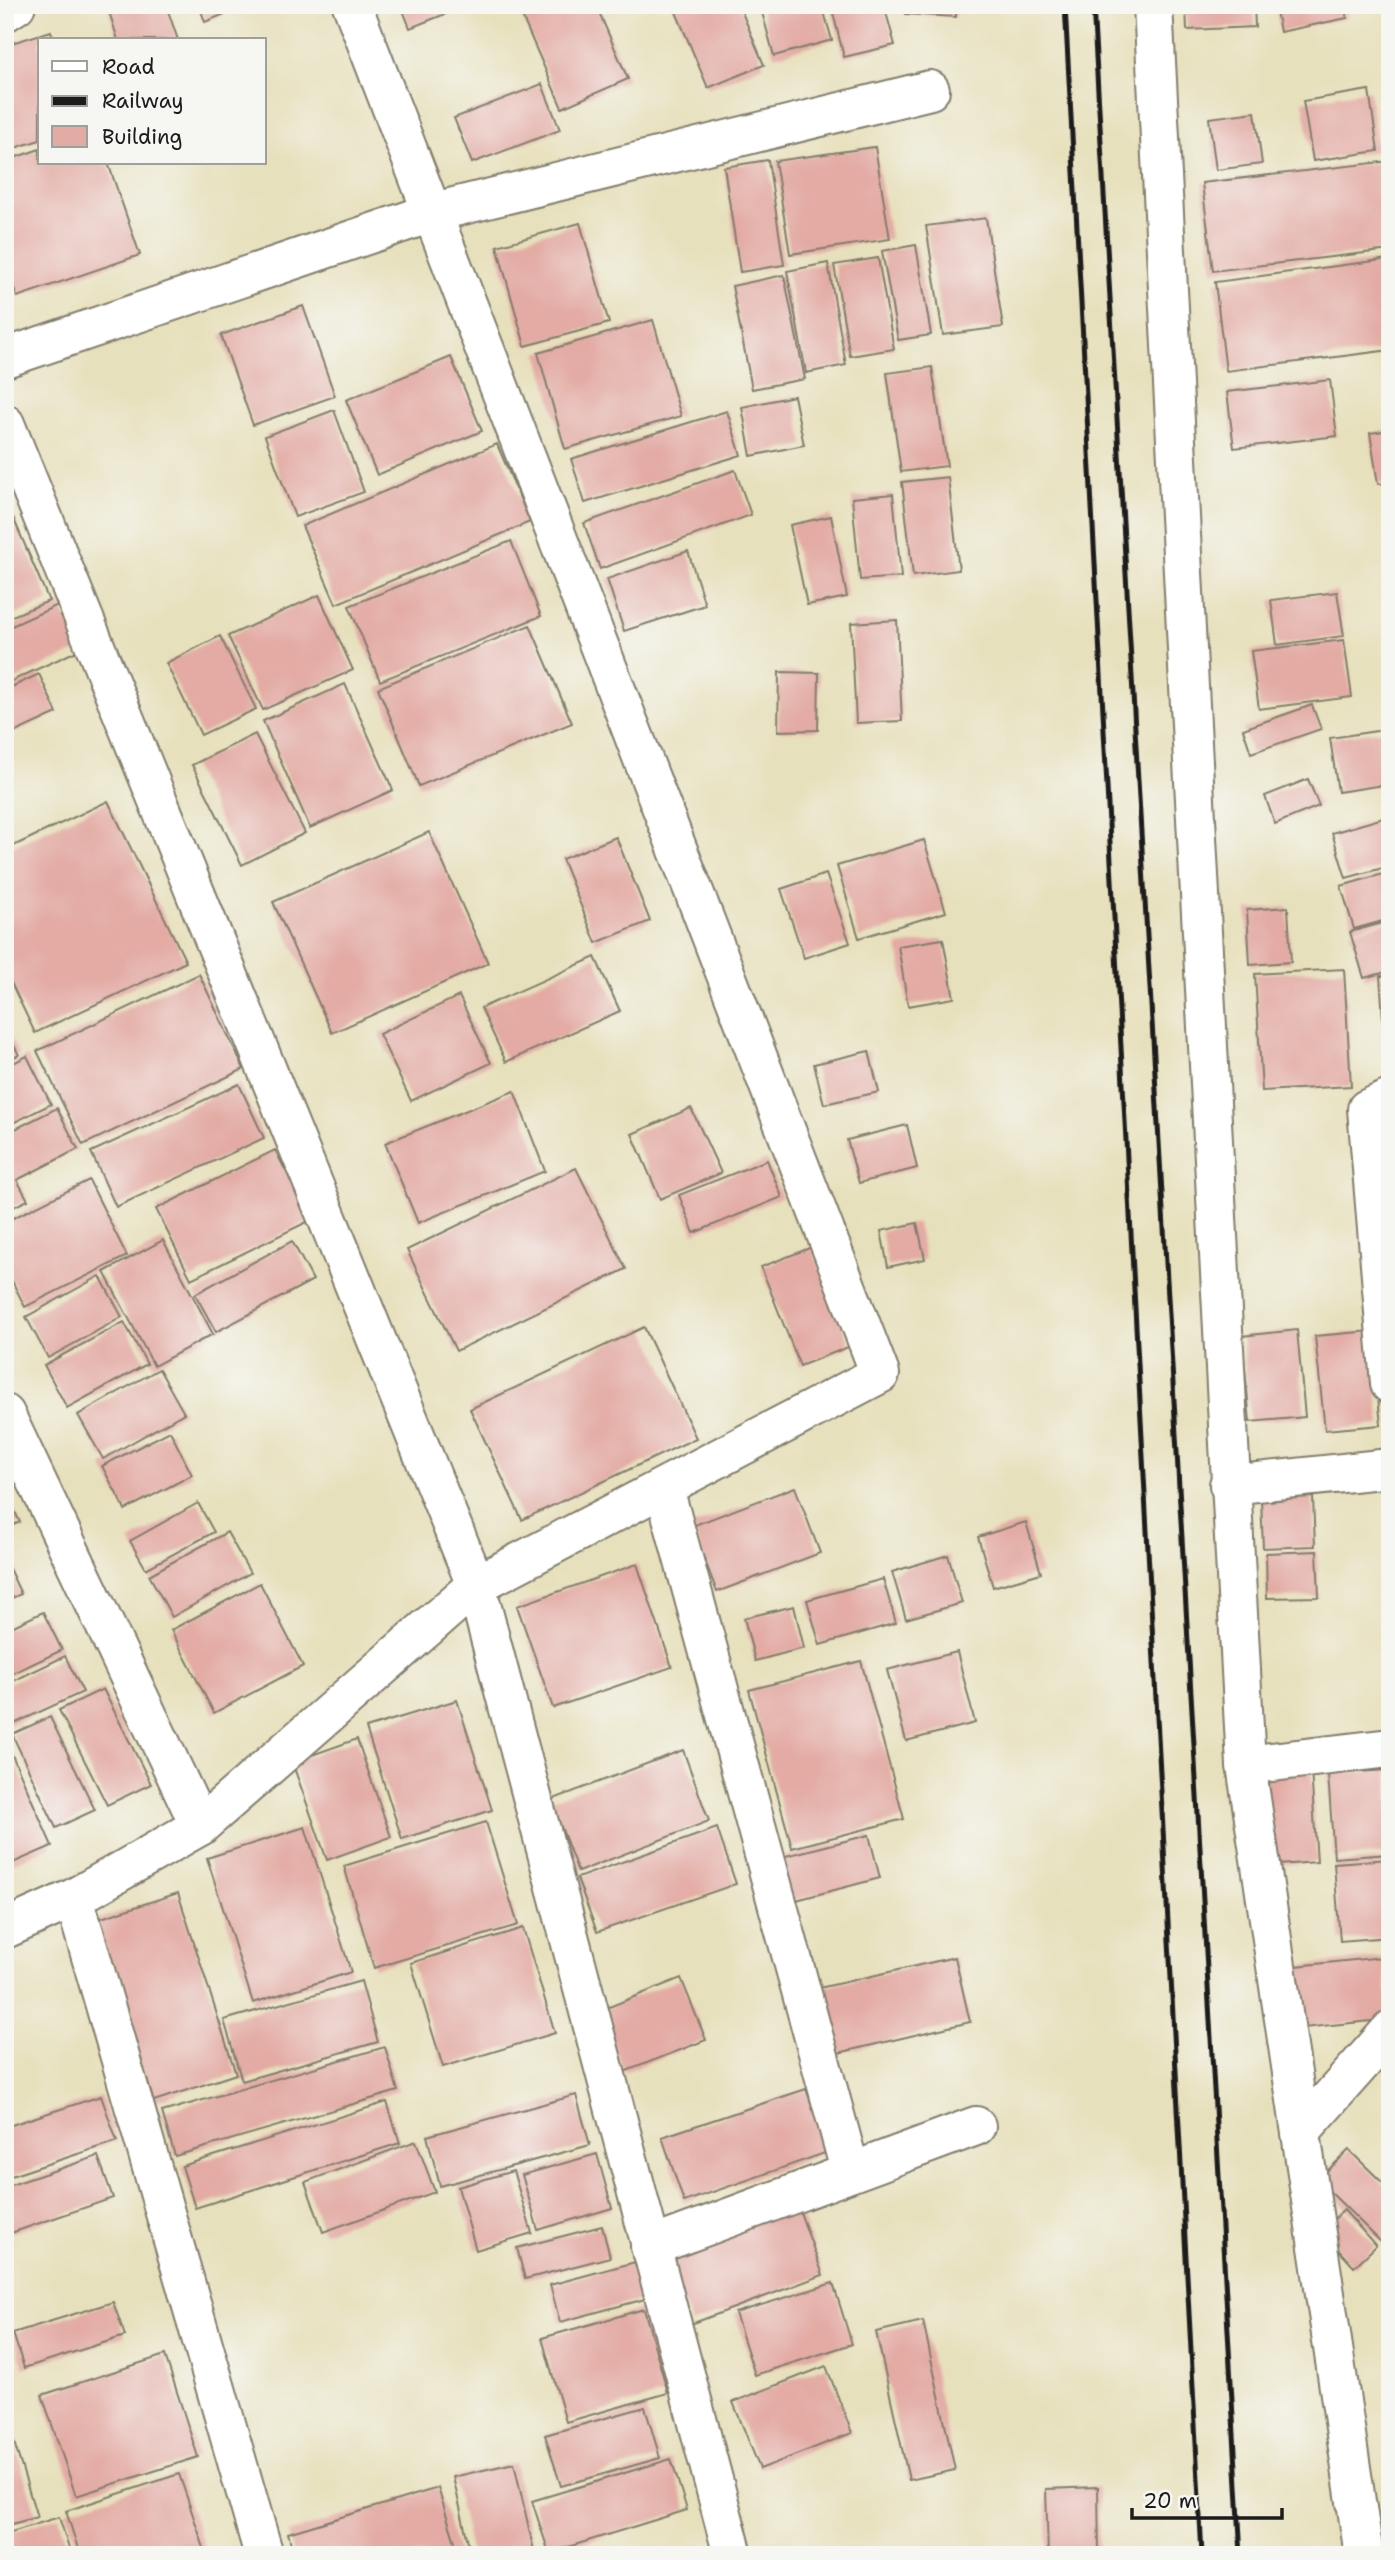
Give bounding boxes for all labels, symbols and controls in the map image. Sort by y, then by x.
legend [38,38,266,164]
text: Road [102,53,155,81]
text: Railway [102,87,184,115]
text: Building [102,123,182,151]
scale bar [1132,2476,1283,2520]
text: 20 m [1143,2487,1197,2515]

